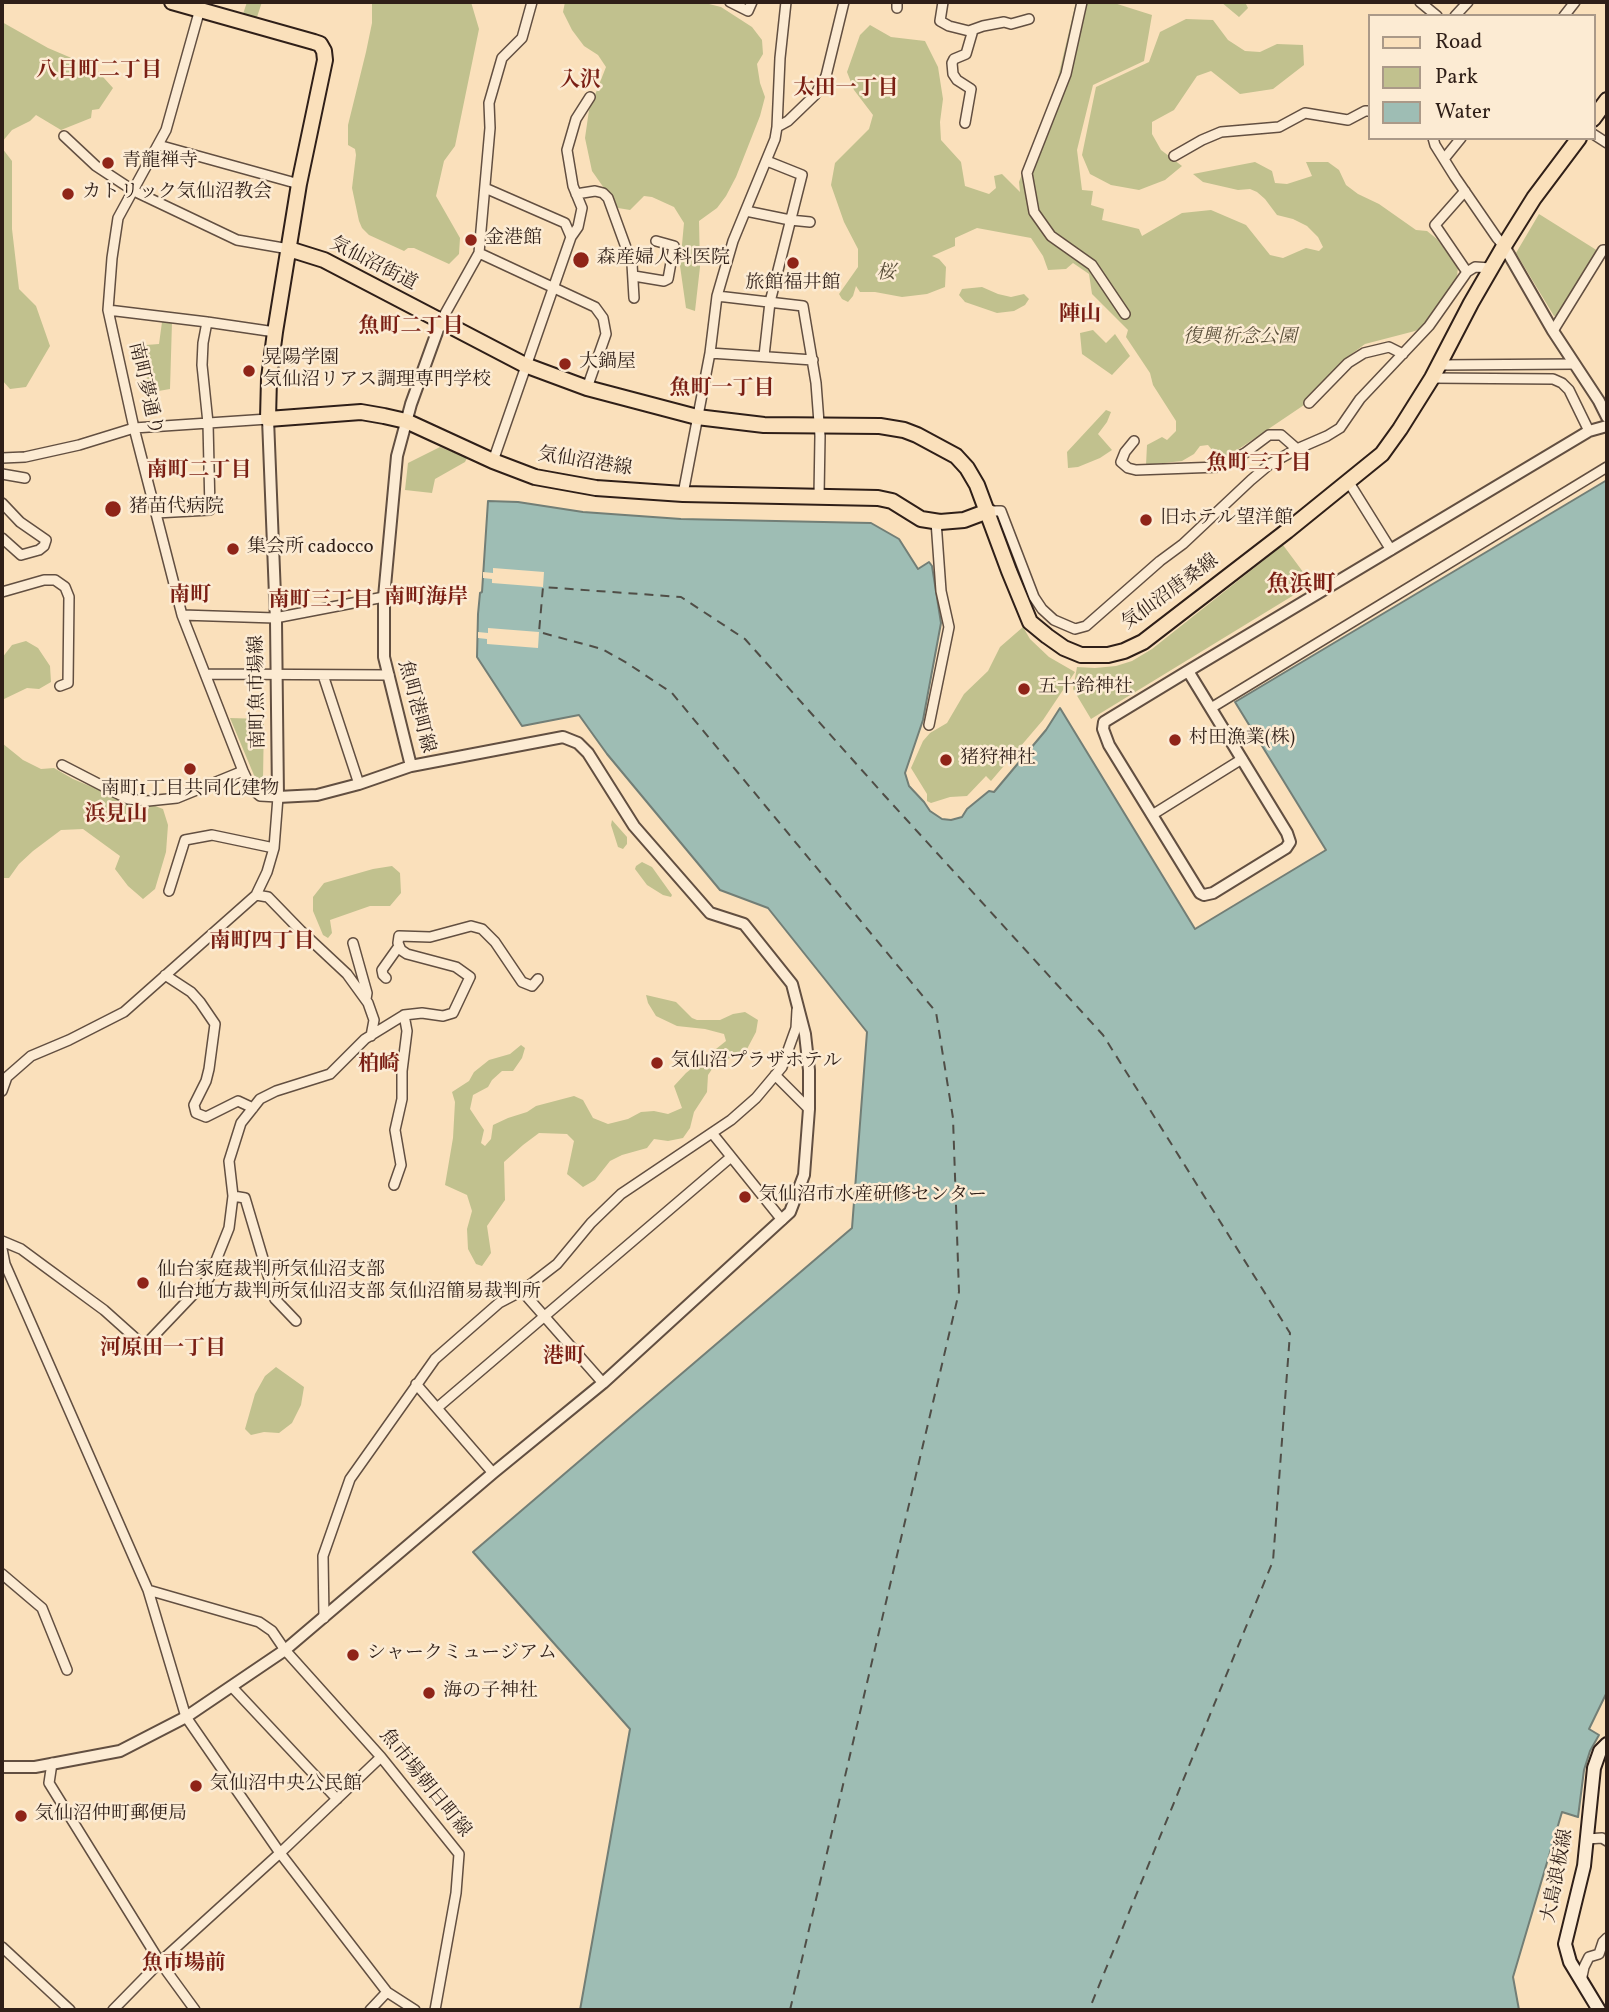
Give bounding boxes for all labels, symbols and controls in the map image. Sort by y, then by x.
legend [1368,14,1595,140]
text: Road [1435,28,1482,57]
district label: 八日町二丁目 [36,59,162,85]
text: Park [1435,63,1478,92]
district label: 入沢 [559,69,601,95]
district label: 太田一丁目 [794,77,898,103]
text: Water [1435,98,1491,127]
place label: 青龍禅寺 [122,152,198,174]
marker: 青龍禅寺 [100,155,116,171]
place label: カトリック気仙沼教会 [82,183,272,205]
marker: カトリック気仙沼教会 [60,186,76,202]
place label: 金港館 [485,229,542,251]
marker: 金港館 [463,232,479,248]
street label: 気仙沼街道 [326,233,420,297]
place label: 森産婦人科医院 [597,249,730,271]
marker: 森産婦人科医院 [571,250,591,270]
marker: 旅館福井館 [785,255,801,271]
park label: 桜 [877,264,895,286]
place label: 旅館福井館 [746,274,840,296]
district label: 陣山 [1059,303,1101,329]
district label: 魚町二丁目 [359,315,463,341]
park label: 復興祈念公園 [1183,328,1297,350]
street label: 南町夢通り [122,340,166,438]
place label: 晃陽学園 気仙沼リアス調理専門学校 [263,349,491,393]
place label: 大鍋屋 [579,353,636,375]
marker: 大鍋屋 [557,356,573,372]
marker: 晃陽学園 気仙沼リアス調理専門学校 [241,363,257,379]
district label: 魚町一丁目 [670,377,774,403]
street label: 気仙沼港線 [536,444,634,482]
district label: 魚町三丁目 [1207,452,1311,478]
district label: 南町二丁目 [147,459,251,485]
place label: 猪苗代病院 [129,498,224,520]
marker: 猪苗代病院 [103,499,123,519]
place label: 旧ホテル望洋館 [1160,509,1293,531]
marker: 旧ホテル望洋館 [1138,512,1154,528]
place label: 集会所 cadocco [247,538,374,560]
marker: 集会所 cadocco [225,541,241,557]
street label: 気仙沼唐桑線 [1118,550,1224,636]
district label: 魚浜町 [1267,573,1335,601]
district label: 南町 [169,584,211,610]
district label: 南町海岸 [384,586,468,612]
district label: 南町三丁目 [269,589,373,615]
street label: 南町魚市場線 [247,635,271,749]
street label: 魚町港町線 [392,658,438,756]
place label: 五十鈴神社 [1038,678,1133,700]
marker: 五十鈴神社 [1016,681,1032,697]
place label: 村田漁業(株) [1189,729,1295,751]
marker: 村田漁業(株) [1167,732,1183,748]
place label: 猪狩神社 [960,749,1036,771]
marker: 猪狩神社 [938,752,954,768]
marker: 南町1丁目共同化建物 [182,761,198,777]
place label: 南町1丁目共同化建物 [101,780,279,802]
district label: 浜見山 [85,803,147,829]
district label: 南町四丁目 [210,930,314,956]
place label: 気仙沼プラザホテル [671,1052,842,1074]
district label: 柏崎 [358,1053,400,1079]
marker: 気仙沼プラザホテル [649,1055,665,1071]
place label: 気仙沼市水産研修センター [759,1186,987,1208]
marker: 気仙沼市水産研修センター [737,1189,753,1205]
place label: 仙台家庭裁判所気仙沼支部 仙台地方裁判所気仙沼支部 気仙沼簡易裁判所 [157,1261,541,1305]
marker: 仙台家庭裁判所気仙沼支部 仙台地方裁判所気仙沼支部 気仙沼簡易裁判所 [135,1275,151,1291]
district label: 河原田一丁目 [100,1337,226,1363]
district label: 港町 [543,1345,585,1371]
place label: シャークミュージアム [367,1644,557,1666]
marker: シャークミュージアム [345,1647,361,1663]
place label: 海の子神社 [443,1682,538,1704]
marker: 海の子神社 [421,1685,437,1701]
street label: 魚市場朝日町線 [373,1725,475,1843]
place label: 気仙沼中央公民館 [210,1775,362,1797]
marker: 気仙沼中央公民館 [188,1778,204,1794]
place label: 気仙沼仲町郵便局 [35,1805,187,1827]
marker: 気仙沼仲町郵便局 [13,1808,29,1824]
street label: 大島浪板線 [1539,1827,1579,1925]
district label: 魚市場前 [142,1952,226,1978]

